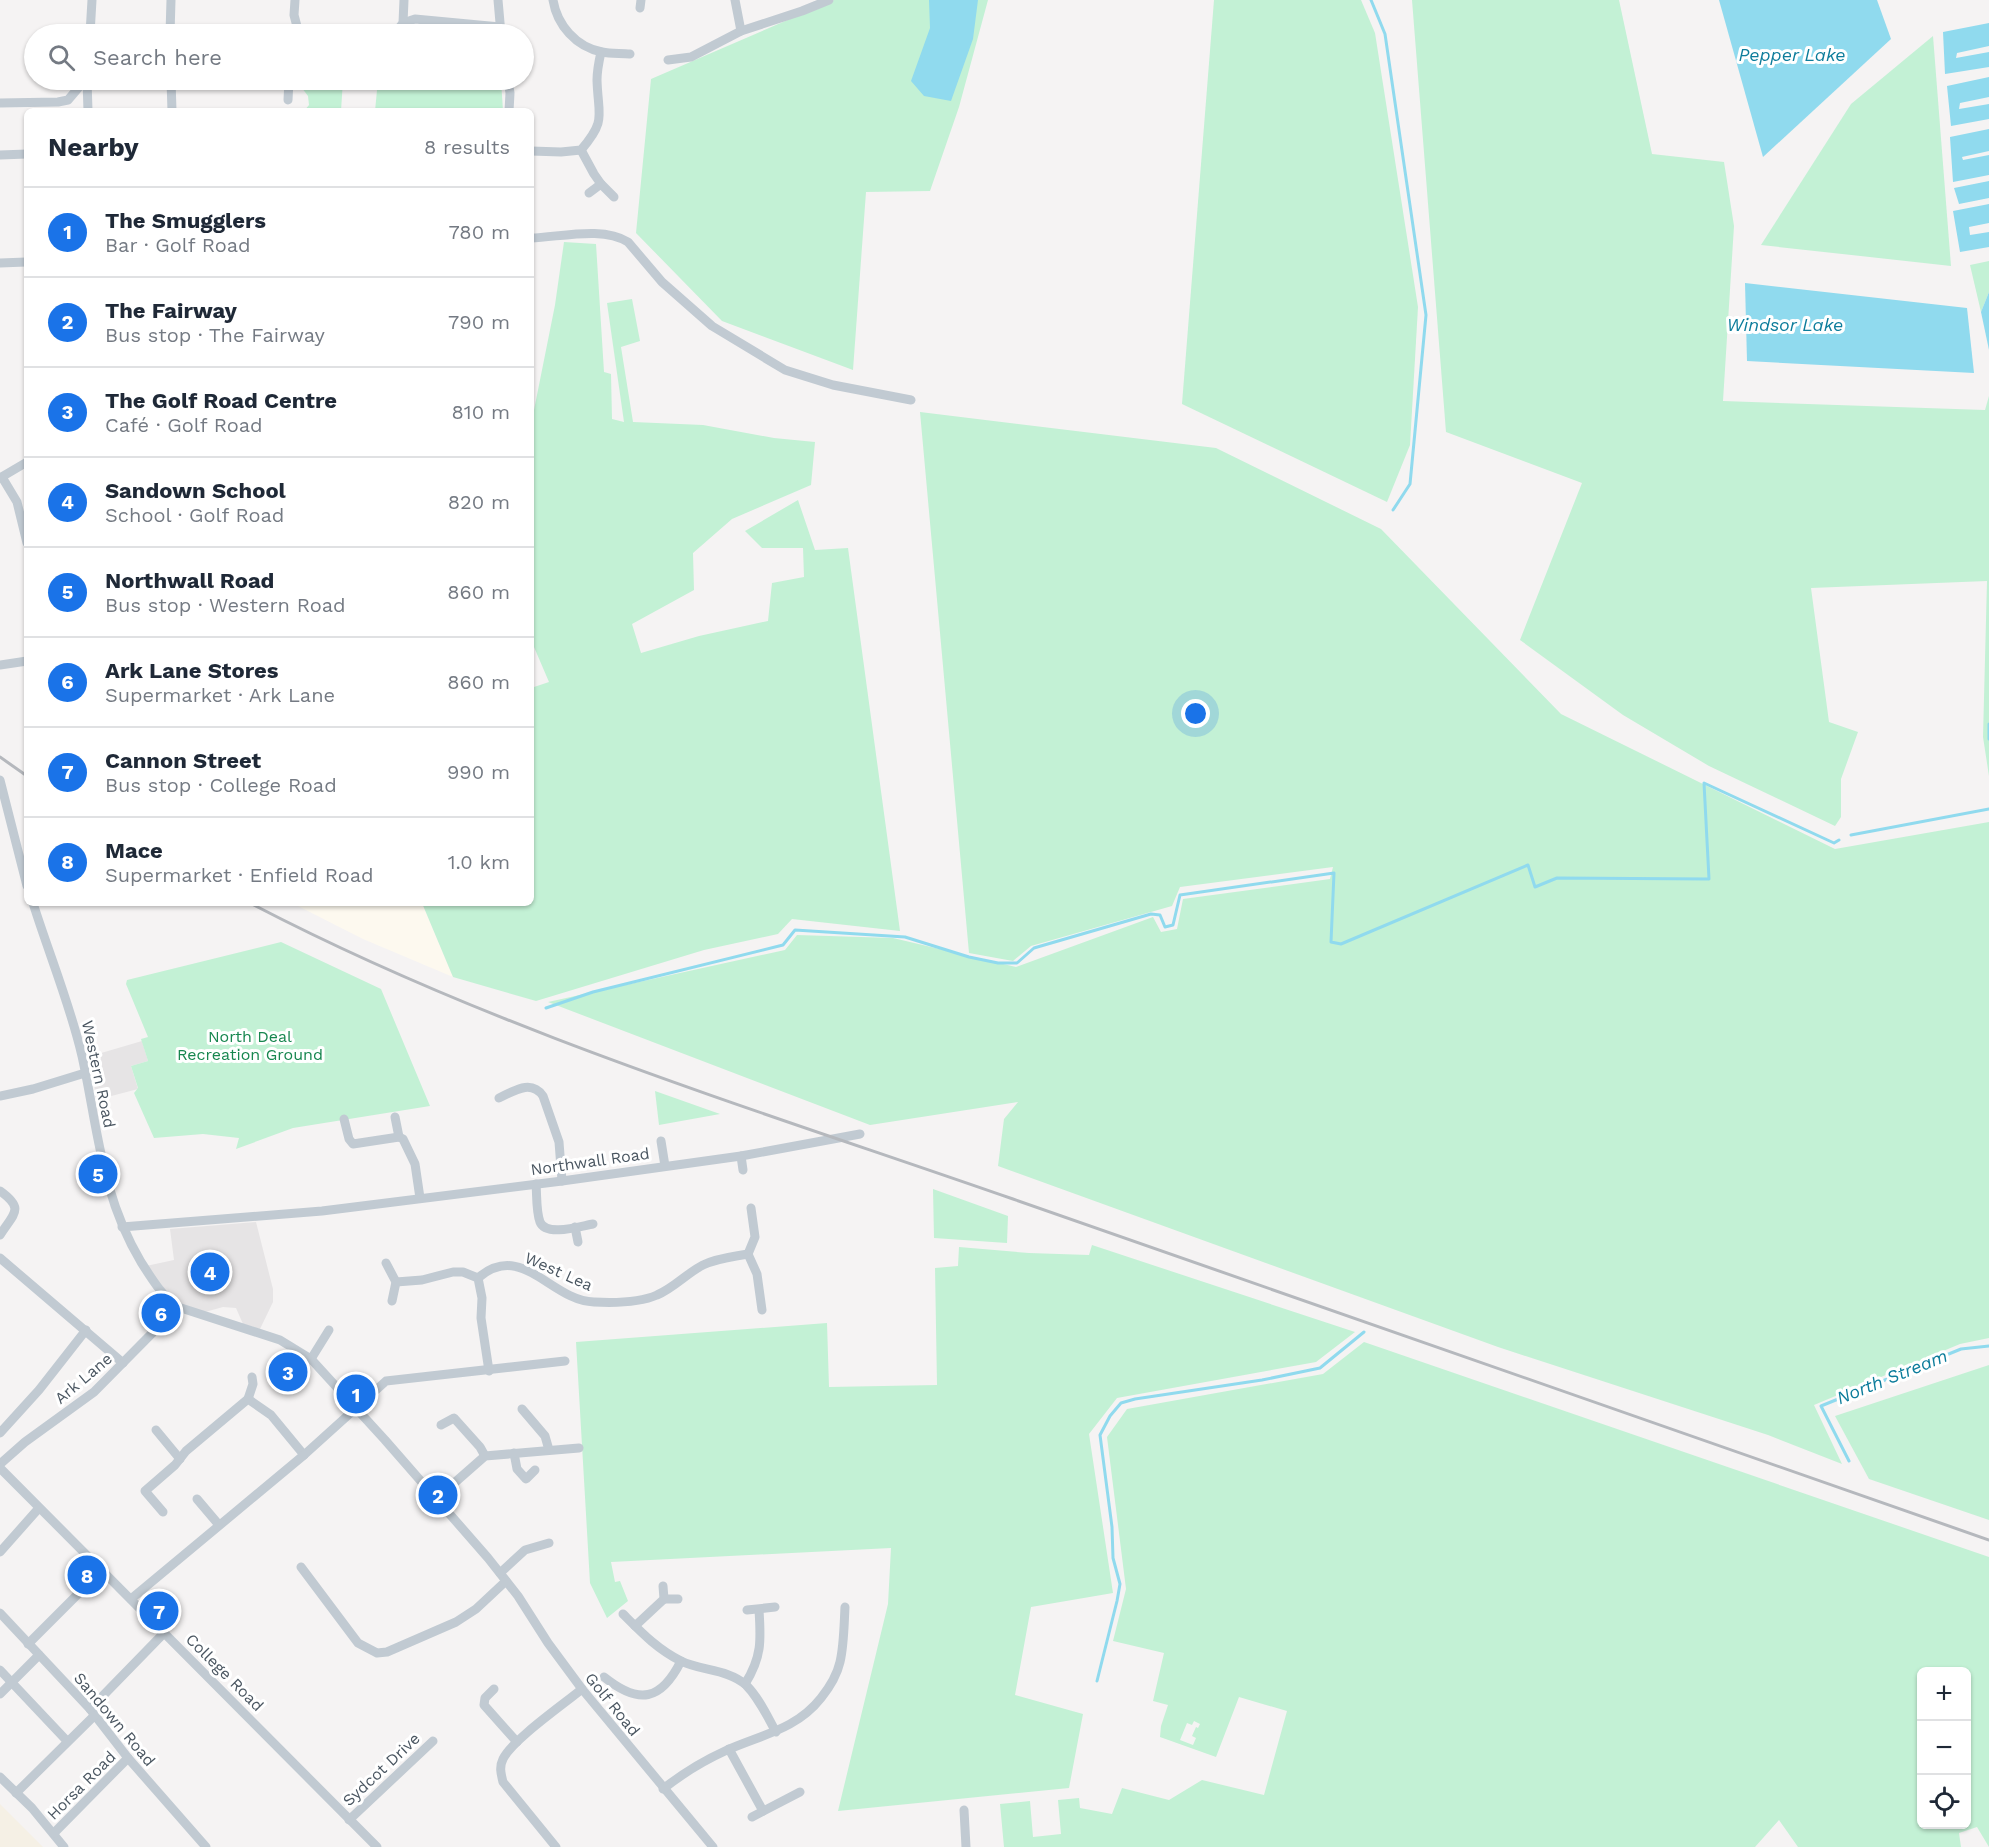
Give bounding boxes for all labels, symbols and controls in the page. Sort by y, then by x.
search box [24,24,534,90]
icon: search [45,41,78,74]
water label: Pepper Lake [1738,44,1846,65]
text: Search here [93,45,222,70]
text: Nearby [48,132,139,162]
text: 8 results [424,135,510,159]
text: The Smugglers [105,208,266,233]
text: 1 [63,220,72,244]
text: 780 m [449,220,510,244]
text: Bar · Golf Road [105,233,251,257]
text: The Fairway [105,298,237,323]
text: 2 [62,310,73,334]
text: 790 m [448,310,510,334]
water label: Windsor Lake [1727,314,1843,335]
text: Bus stop · The Fairway [105,323,325,347]
text: The Golf Road Centre [105,388,337,413]
text: 3 [62,400,73,424]
text: 810 m [452,400,510,424]
text: Café · Golf Road [105,413,263,437]
text: Sandown School [105,478,286,503]
text: 4 [61,490,74,514]
text: 820 m [448,490,510,514]
text: School · Golf Road [105,503,284,527]
text: Northwall Road [105,568,274,593]
text: 5 [62,580,73,604]
text: 860 m [447,580,510,604]
text: Bus stop · Western Road [105,593,346,617]
text: Ark Lane Stores [105,658,278,683]
text: 6 [61,670,74,694]
text: 860 m [447,670,510,694]
text: Supermarket · Ark Lane [105,683,335,707]
your location [1181,699,1210,728]
text: Cannon Street [105,748,261,773]
text: 7 [61,760,74,784]
text: 990 m [447,760,510,784]
text: Bus stop · College Road [105,773,337,797]
text: Mace [105,838,163,863]
text: 8 [61,850,74,874]
text: 1.0 km [448,850,510,874]
text: Supermarket · Enfield Road [105,863,374,887]
street label: Western Road [78,1019,119,1130]
park label: North Deal Recreation Ground [177,1027,323,1064]
street label: Northwall Road [529,1144,651,1179]
pin: 5 [78,1152,118,1196]
street label: West Lea [522,1248,596,1295]
pin: 4 [190,1250,230,1294]
pin: 6 [142,1290,180,1336]
water label: North Stream [1833,1345,1950,1408]
street label: Ark Lane [51,1349,116,1408]
pin: 3 [268,1350,308,1394]
pin: 1 [336,1372,376,1416]
pin: 2 [418,1472,458,1518]
pin: 8 [68,1552,106,1598]
pin: 7 [140,1588,178,1634]
street label: College Road [182,1630,267,1715]
map controls [1917,1667,1971,1829]
button: + [1917,1667,1971,1721]
street label: Sandown Road [70,1669,159,1770]
street label: Golf Road [581,1669,644,1740]
button: − [1917,1721,1971,1775]
street label: Sydcot Drive [339,1729,424,1810]
street label: Horsa Road [43,1747,120,1824]
button: locate [1917,1775,1971,1829]

